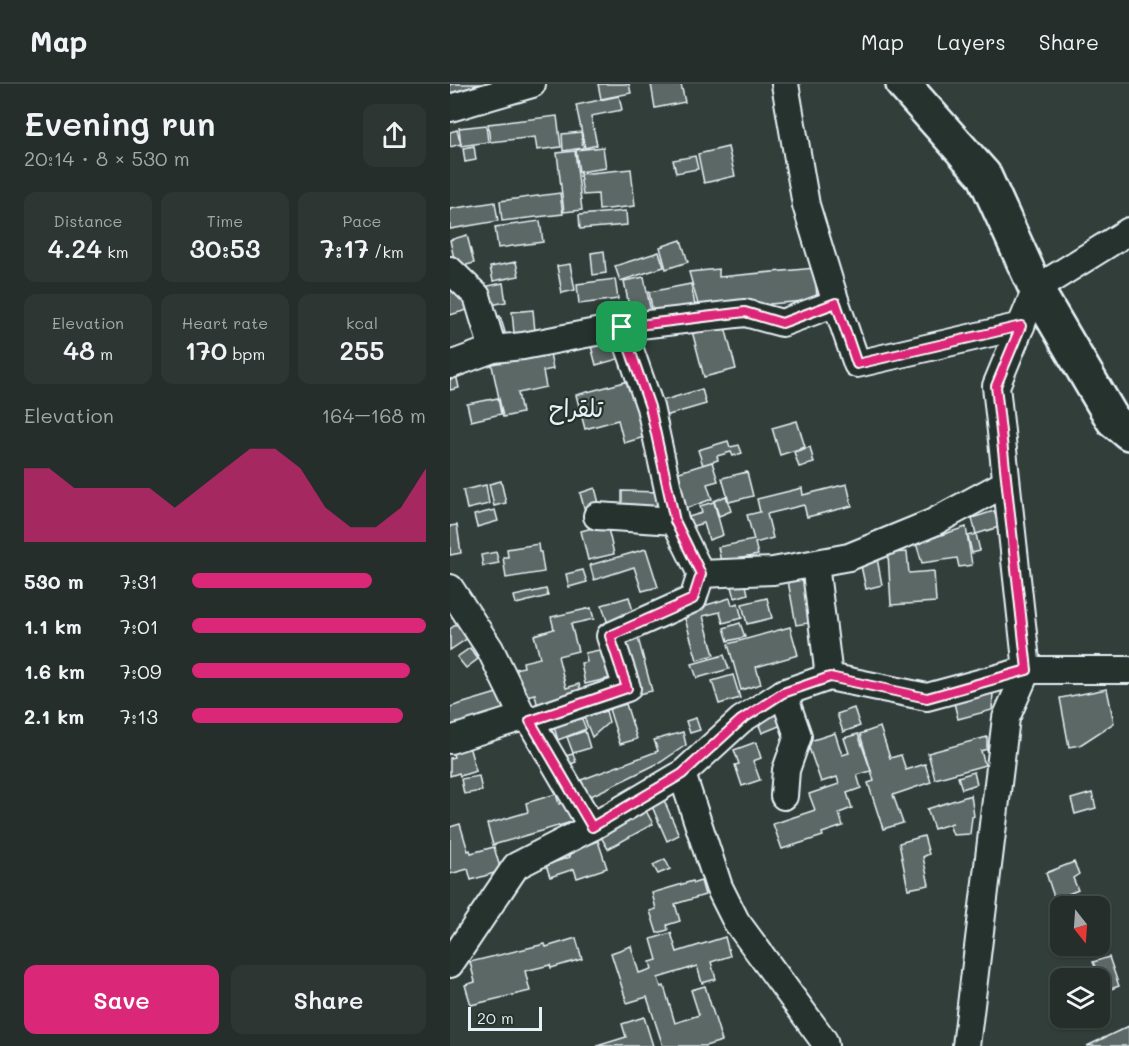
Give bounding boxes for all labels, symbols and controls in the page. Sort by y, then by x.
text: Map [30,23,87,59]
text: Map [861,28,904,55]
text: Layers [937,28,1006,55]
text: Share [1039,28,1099,55]
text: Evening run [24,101,216,144]
button: share [363,104,426,167]
text: 20:14 · 8 × 530 m [24,145,190,171]
text: Distance [54,210,122,231]
text: Time [207,210,243,231]
text: Pace [342,210,382,231]
text: 4.24 [48,231,102,265]
text: 30:53 [190,231,260,265]
text: 7:17 [320,231,369,265]
text: km [102,241,128,262]
text: /km [369,241,404,262]
pin [596,301,647,352]
icon: arrive [605,310,638,343]
text: Elevation [52,312,124,333]
text: Heart rate [182,312,268,333]
text: kcal [346,312,378,333]
text: 48 [63,333,95,367]
text: 170 [185,333,227,367]
text: 255 [340,333,384,367]
text: m [95,343,113,364]
text: bpm [227,343,265,364]
district label: تلقراح [549,392,604,425]
text: Elevation [24,402,114,428]
text: 164–168 m [321,402,426,428]
text: 530 m [24,568,84,594]
text: 7:31 [120,568,158,594]
text: 1.1 km [24,613,82,639]
text: 7:01 [120,613,159,639]
text: 1.6 km [24,658,85,684]
text: 7:09 [120,658,161,684]
text: 2.1 km [24,703,84,729]
text: 7:13 [120,703,158,729]
north arrow [1050,896,1110,956]
map controls [1050,896,1110,1028]
button: Save [24,965,219,1034]
button: Share [231,965,426,1034]
button: layers [1050,968,1110,1028]
scale bar [468,1004,542,1032]
text: 20 m [477,1007,514,1028]

